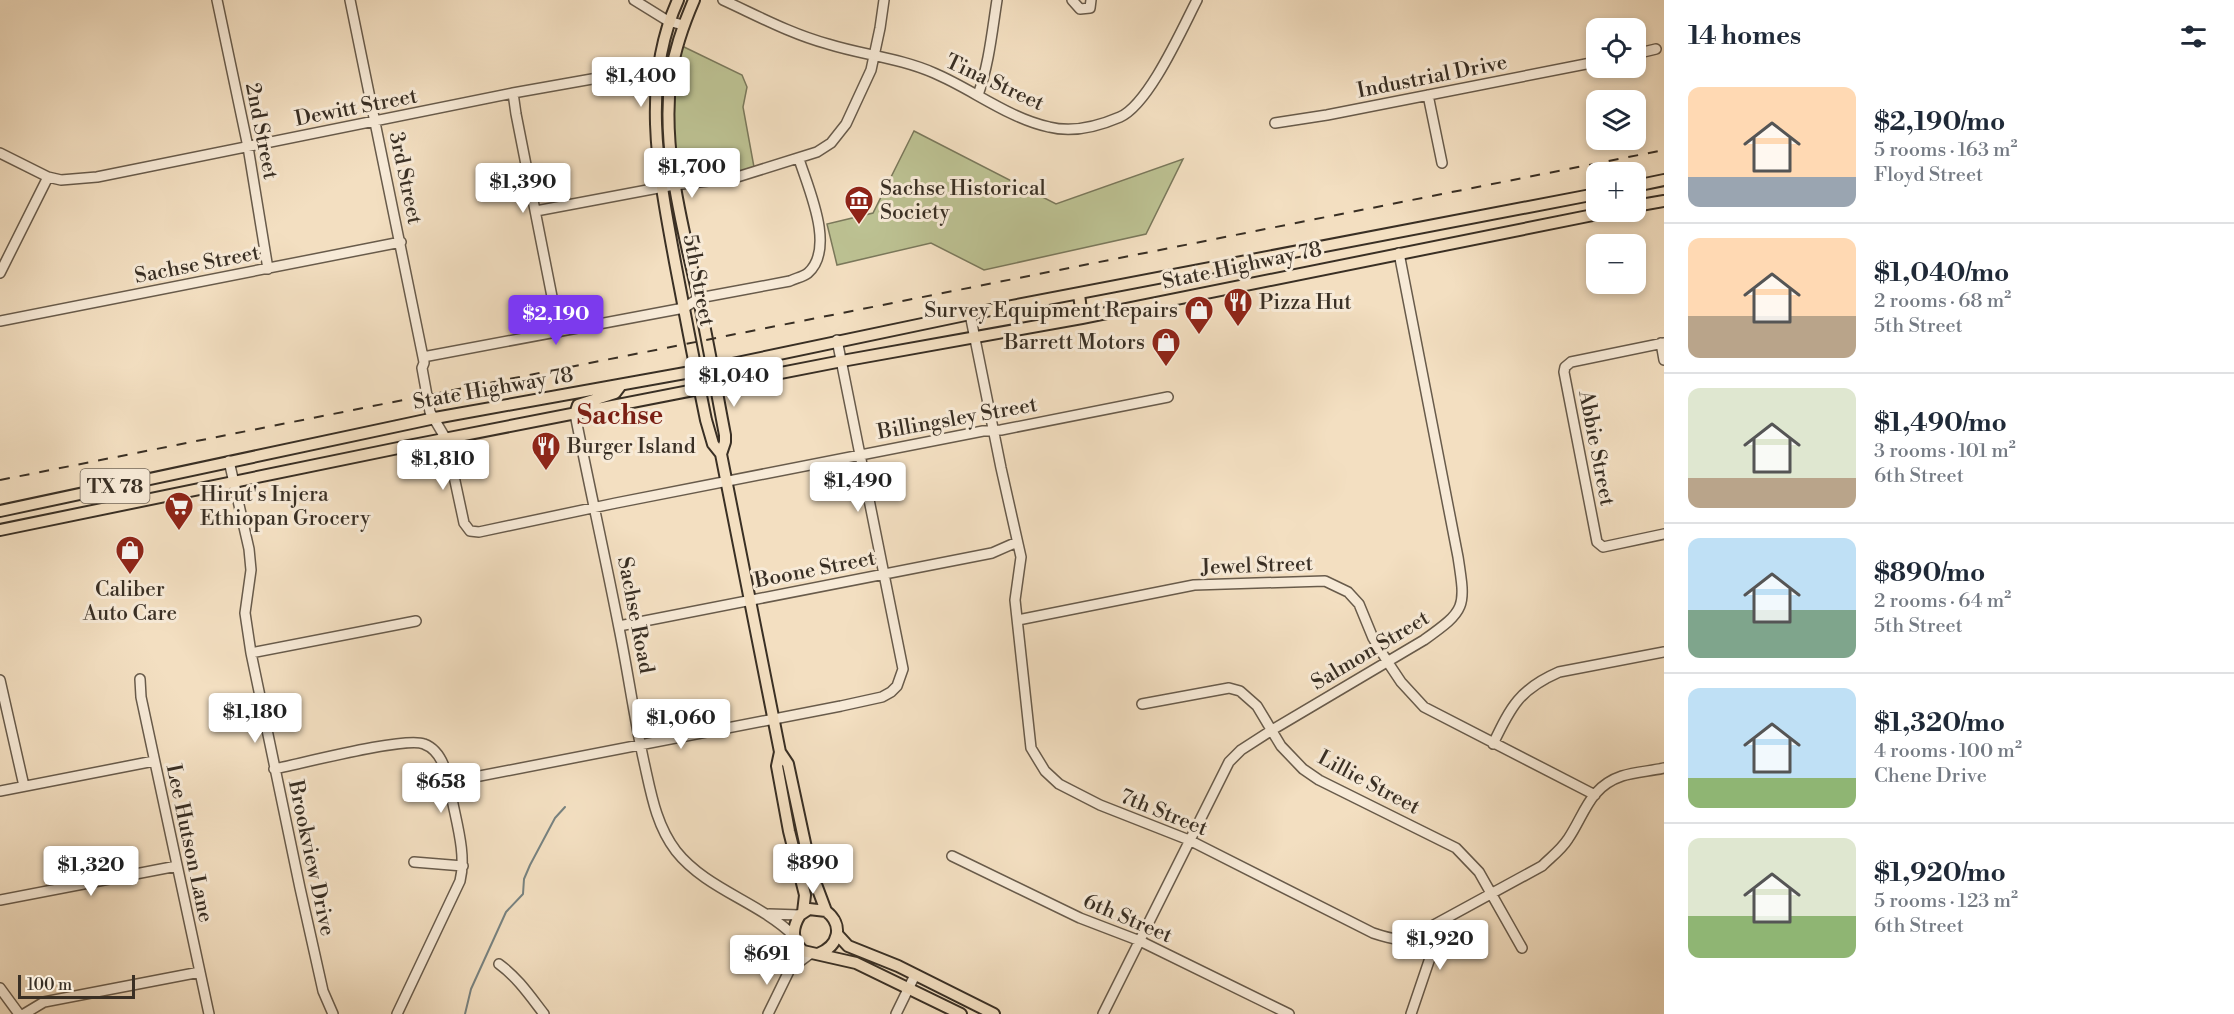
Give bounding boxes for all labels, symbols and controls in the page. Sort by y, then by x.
map controls [1586,18,1646,294]
button: locate [1586,18,1646,78]
text: 14 homes [1688,20,1801,52]
icon: filters [2177,20,2210,53]
street label: Tina Street [941,49,1049,117]
street label: Industrial Drive [1355,50,1509,104]
pin: $1,400 [592,57,690,108]
text: $1,400 [606,64,676,89]
street label: 2nd Street [239,81,283,182]
street label: Dewitt Street [293,83,420,133]
button: layers [1586,90,1646,150]
text: $2,190/mo [1874,106,2005,138]
icon: home [1736,111,1808,183]
street label: 3rd Street [383,130,428,227]
text: 5 rooms · 163 m² [1874,138,2018,163]
pin: $1,700 [643,148,741,199]
text: $1,700 [658,155,726,180]
button: + [1586,162,1646,222]
pin: $1,390 [474,163,572,214]
text: Floyd Street [1874,163,1983,188]
text: $1,390 [489,170,557,195]
place label: Sachse Historical Society [880,176,1046,226]
museum icon: Sachse Historical Society [843,184,875,226]
street label: 5th Street [676,232,720,329]
button: − [1586,234,1646,294]
street label: State Highway 78 [1160,236,1324,296]
street label: Sachse Street [132,240,262,290]
text: $1,040/mo [1874,257,2009,289]
icon: home [1736,262,1808,334]
restaurant icon: Pizza Hut [1222,286,1254,328]
text: 2 rooms · 68 m² [1874,289,2011,314]
place label: Pizza Hut [1259,290,1352,316]
shop icon: Survey Equipment Repairs [1183,294,1215,336]
pin: $2,190 [507,295,605,346]
place label: Survey Equipment Repairs [924,298,1178,324]
text: $2,190 [522,302,590,327]
text: 5th Street [1874,314,1963,339]
shop icon: Barrett Motors [1150,326,1182,368]
place label: Barrett Motors [1003,330,1145,356]
pin: $1,040 [685,357,783,408]
street label: State Highway 78 [411,362,575,416]
text: $1,040 [699,364,769,389]
street label: Abbie Street [1572,387,1620,509]
street label: Billingsley Street [874,392,1040,446]
district label: Sachse [577,399,663,433]
text: $1,490/mo [1874,407,2007,439]
icon: home [1736,412,1808,484]
restaurant icon: Burger Island [530,430,562,472]
place label: Burger Island [566,434,696,460]
text: 3 rooms · 101 m² [1874,439,2016,464]
pin: $1,810 [394,440,492,491]
text: $1,810 [411,447,475,472]
pin: $1,490 [809,462,907,513]
text: 6th Street [1874,464,1964,489]
road number: TX 78 [80,469,150,503]
text: $1,490 [824,469,892,494]
place label: Hirut's Injera Ethiopan Grocery [200,482,371,532]
supermarket icon: Hirut's Injera Ethiopan Grocery [163,490,195,532]
shop icon: Caliber Auto Care [114,534,146,576]
street label: Boone Street [751,545,879,595]
street label: Jewel Street [1200,551,1314,581]
street label: Sachse Road [611,555,659,676]
text: $890/mo [1874,557,1985,589]
icon: home [1736,562,1808,634]
place label: Caliber Auto Care [82,577,177,627]
text: 2 rooms · 64 m² [1874,589,2011,614]
street label: Salmon Street [1307,605,1435,696]
text: 5th Street [1874,614,1963,639]
pin: $1,180 [206,693,304,744]
pin: $1,060 [632,699,730,750]
text: $1,180 [223,700,287,725]
text: $1,060 [646,706,716,731]
text: $1,320/mo [1874,707,2005,739]
icon: home [1736,712,1808,784]
text: 4 rooms · 100 m² [1874,739,2022,764]
street label: Lillie Street [1313,745,1425,821]
street label: Lee Hutson Lane [160,762,218,925]
pin: $658 [405,763,477,814]
text: Chene Drive [1874,764,1987,789]
text: $658 [416,770,466,795]
street label: Brookview Drive [282,777,340,938]
street label: 7th Street [1116,784,1212,842]
pin: $890 [777,844,849,895]
pin: $1,320 [42,846,140,897]
text: $890 [787,851,839,876]
text: $1,320 [58,853,124,878]
text: $1,920/mo [1874,857,2006,889]
icon: home [1736,862,1808,934]
street label: 6th Street [1079,889,1177,950]
text: 5 rooms · 123 m² [1874,889,2018,914]
text: 6th Street [1874,914,1964,939]
pin: $1,920 [1391,920,1489,971]
text: $1,920 [1406,927,1474,952]
pin: $691 [731,935,803,986]
text: $691 [744,942,790,967]
scale bar [18,972,135,1000]
text: 100 m [27,975,72,995]

